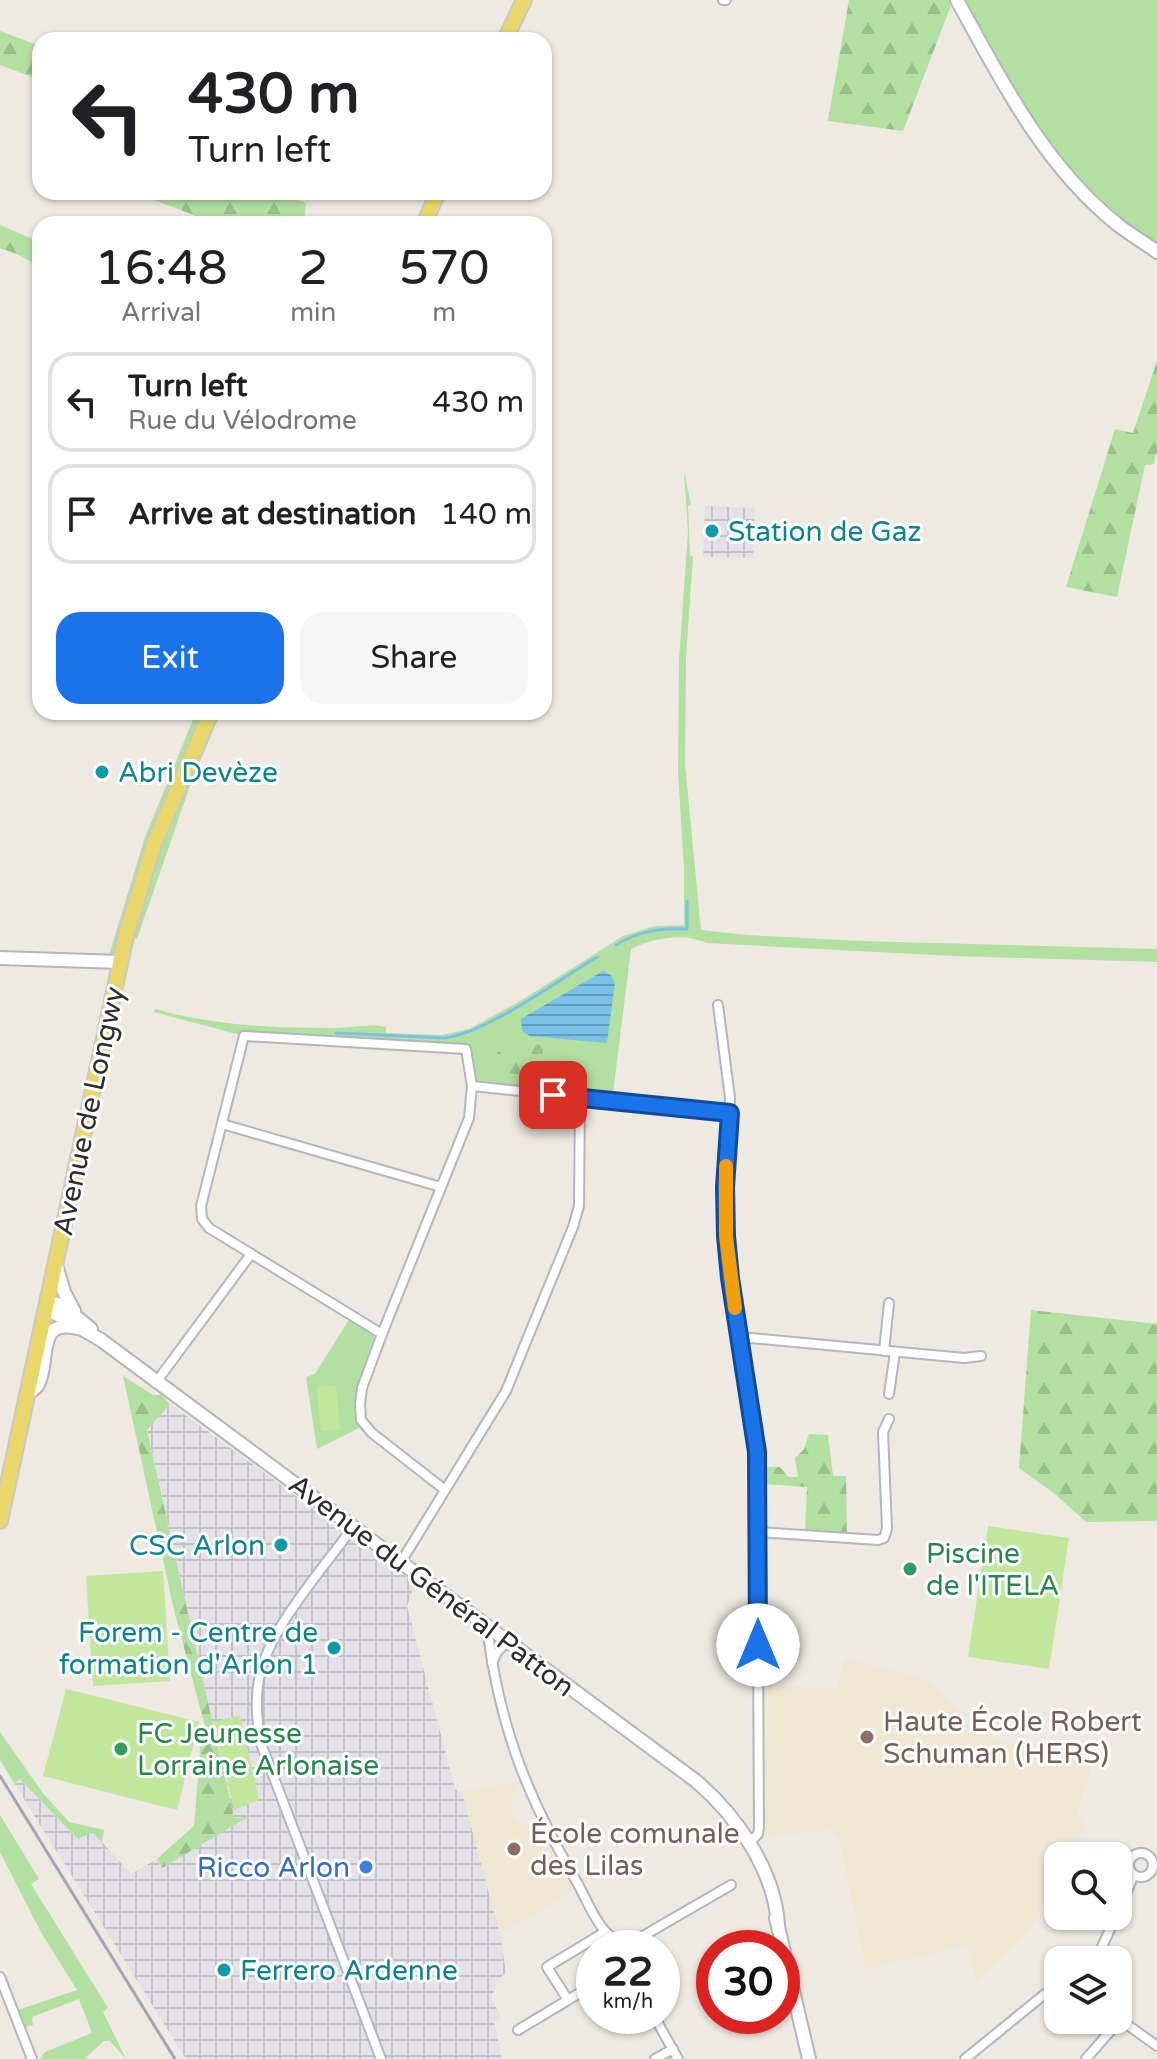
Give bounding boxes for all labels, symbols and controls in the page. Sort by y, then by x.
text: 430 m [188,61,359,128]
icon: left [56,64,160,168]
text: Turn left [188,129,331,172]
text: 16:48 [95,240,228,298]
text: 2 [298,240,328,298]
text: 570 [399,240,489,298]
text: Arrival [121,297,201,328]
text: min [290,297,336,328]
text: m [432,297,456,328]
text: Turn left [128,368,247,405]
icon: left [60,380,104,424]
text: 430 m [432,384,524,421]
text: Rue du Vélodrome [128,405,357,436]
icon: arrive [60,492,104,536]
text: Arrive at destination [128,496,416,533]
text: 140 m [440,496,532,533]
place label: Station de Gaz [728,515,921,549]
marker: Station de Gaz [703,522,721,540]
button: Exit [56,612,284,704]
button: Share [300,612,528,704]
place label: Abri Devèze [118,756,278,790]
marker: Abri Devèze [93,763,111,781]
street label: Avenue de Longwy [46,984,132,1239]
pin [519,1061,587,1129]
icon: arrive [531,1073,575,1117]
street label: Avenue du Général Patton [282,1467,581,1704]
place label: CSC Arlon [129,1529,265,1563]
marker: CSC Arlon [272,1536,290,1554]
place label: Piscine de l'ITELA [926,1537,1059,1603]
marker: Piscine de l'ITELA [901,1560,919,1578]
position arrow [716,1603,800,1687]
place label: Forem - Centre de formation d'Arlon 1 [59,1616,318,1682]
marker: Forem - Centre de formation d'Arlon 1 [325,1639,343,1657]
place label: Haute École Robert Schuman (HERS) [883,1705,1142,1771]
place label: FC Jeunesse Lorraine Arlonaise [137,1717,379,1783]
marker: Haute École Robert Schuman (HERS) [858,1728,876,1746]
marker: FC Jeunesse Lorraine Arlonaise [112,1740,130,1758]
place label: École comunale des Lilas [530,1817,740,1883]
marker: École comunale des Lilas [505,1840,523,1858]
map controls [1044,1842,1132,2034]
button: search [1044,1842,1132,1930]
place label: Ricco Arlon [197,1851,350,1885]
marker: Ricco Arlon [357,1858,375,1876]
speed limit sign: 30 [696,1930,800,2034]
button: layers [1044,1946,1132,2034]
text: 22 [603,1948,653,1996]
place label: Ferrero Ardenne [240,1954,458,1988]
marker: Ferrero Ardenne [215,1961,233,1979]
text: km/h [603,1990,653,2014]

